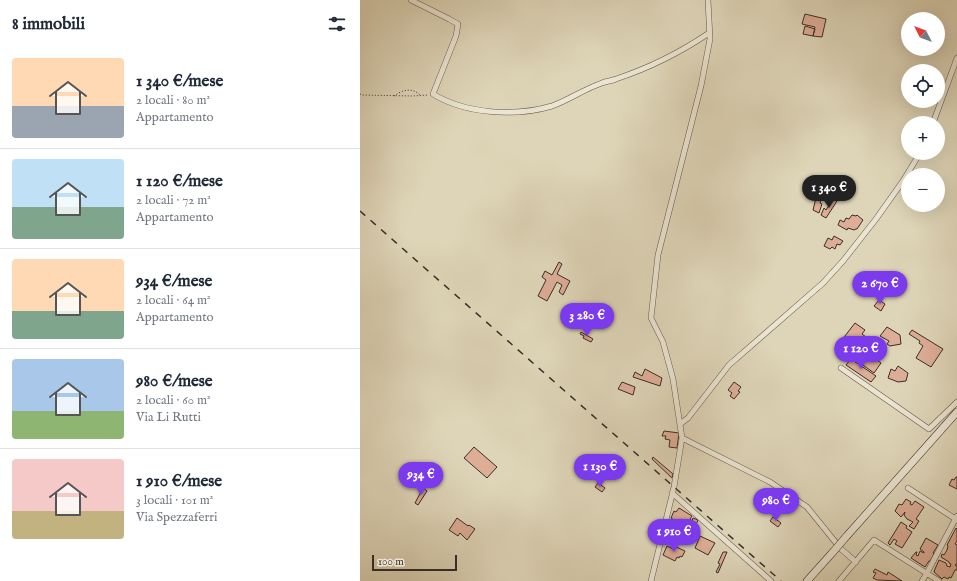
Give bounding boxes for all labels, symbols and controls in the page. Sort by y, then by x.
north arrow [901,12,945,56]
map controls [901,12,945,212]
icon: filters [326,13,348,35]
text: 8 immobili [12,14,85,35]
button: locate [901,64,945,108]
text: 1 340 €/mese [136,71,223,92]
icon: home [44,74,92,122]
text: 2 locali · 80 m² [136,92,210,109]
text: Appartamento [136,109,214,126]
button: + [901,116,945,160]
button: − [901,168,945,212]
text: 1 120 €/mese [136,171,223,192]
icon: home [44,175,92,223]
pin: 1 340 € [792,175,866,209]
text: 1 340 € [811,179,847,196]
text: 2 locali · 72 m² [136,192,211,209]
text: Appartamento [136,209,214,226]
text: 934 €/mese [136,271,212,292]
pin: 2 670 € [843,271,917,305]
icon: home [44,275,92,323]
text: 2 670 € [861,275,899,292]
text: 2 locali · 64 m² [136,292,211,309]
pin: 3 280 € [550,303,624,337]
text: 3 280 € [569,307,605,324]
text: Appartamento [136,309,214,326]
pin: 1 120 € [824,336,898,370]
text: 1 120 € [843,340,879,357]
text: 980 €/mese [136,371,213,392]
icon: home [44,375,92,423]
text: 2 locali · 60 m² [136,392,211,409]
text: Via Li Rutti [136,409,201,426]
pin: 1 130 € [563,454,637,488]
text: 1 130 € [583,458,617,475]
pin: 934 € [393,462,449,496]
text: 934 € [407,466,435,483]
text: 1 910 €/mese [136,471,222,492]
icon: home [44,475,92,523]
pin: 980 € [748,488,804,522]
text: 3 locali · 101 m² [136,492,213,509]
text: 980 € [762,492,790,509]
text: Via Spezzaferri [136,509,217,526]
pin: 1 910 € [637,519,711,553]
text: 1 910 € [657,523,691,540]
scale bar [372,553,457,572]
text: 100 m [378,555,404,569]

